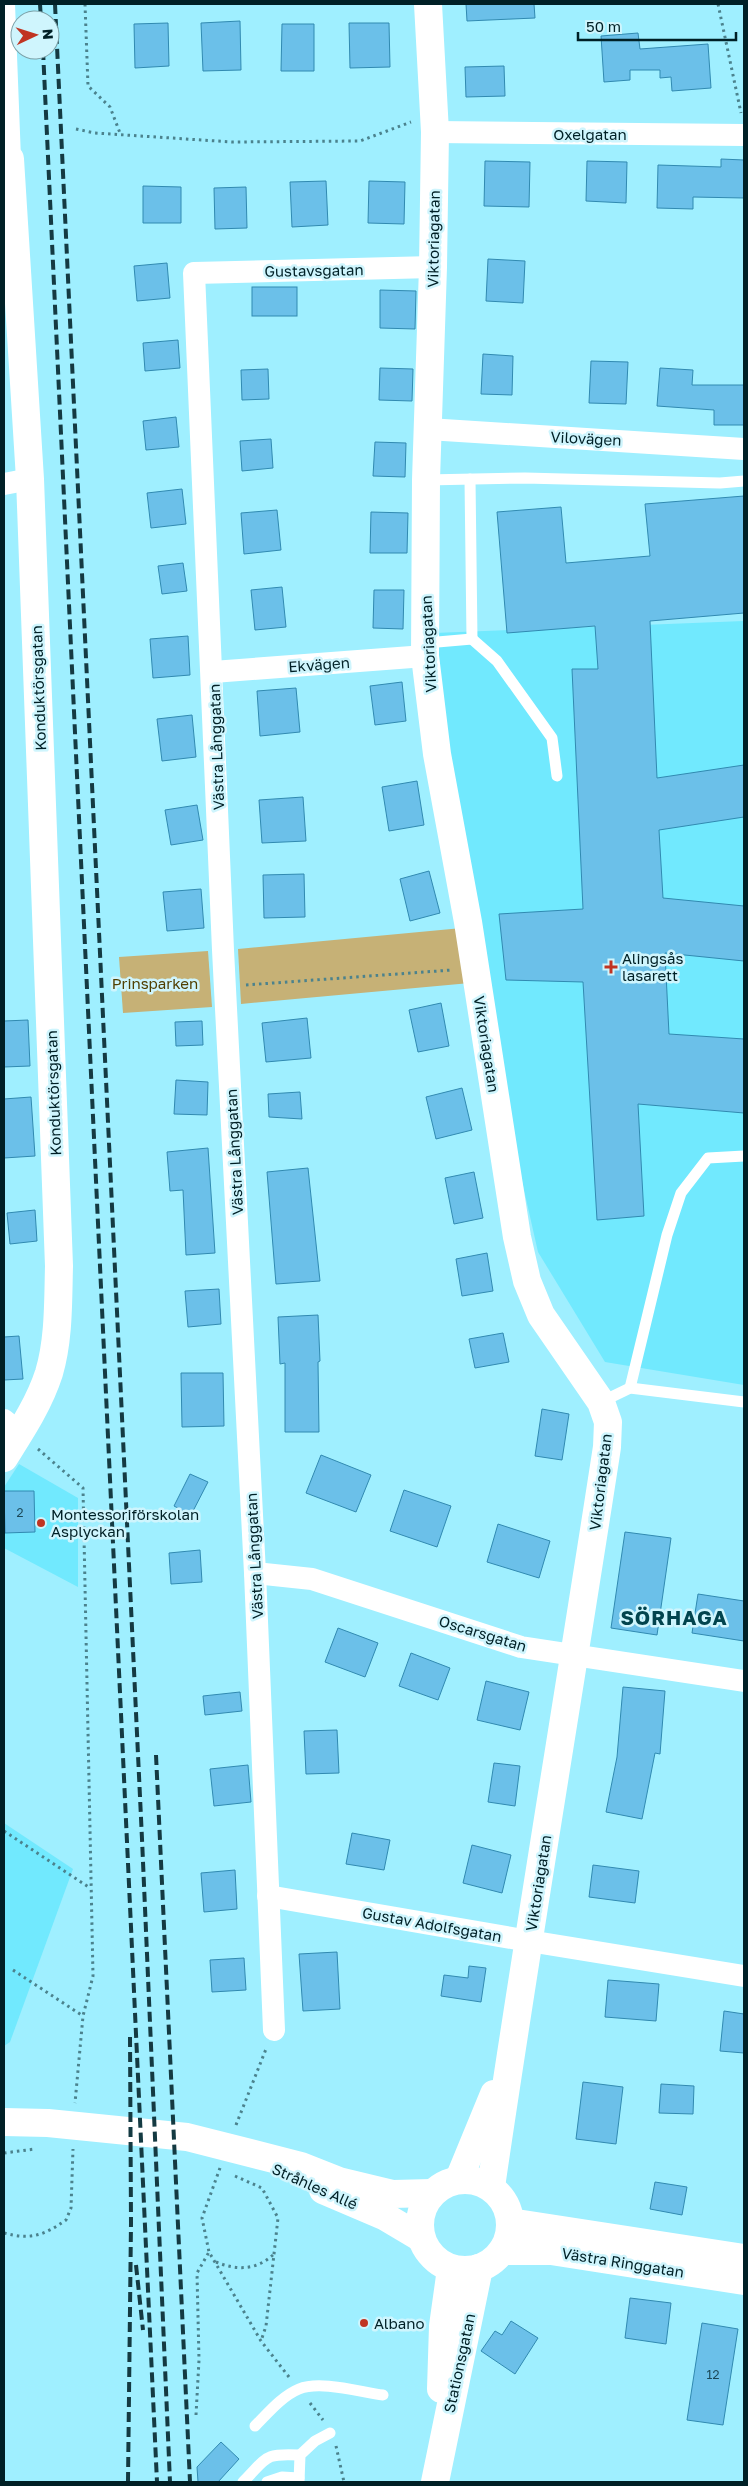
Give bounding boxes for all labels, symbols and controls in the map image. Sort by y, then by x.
north arrow [10,10,60,60]
scale bar [578,10,736,42]
text: 50 m [586,17,621,35]
text: N [40,28,57,40]
street label: Oxelgatan [553,125,627,143]
street label: Viktoriagatan [423,190,443,288]
street label: Gustavsgatan [264,260,364,280]
street label: Vilovägen [550,427,622,449]
street label: Viktoriagatan [416,595,440,693]
street label: Konduktörsgatan [27,625,49,751]
street label: Ekvägen [288,653,350,675]
street label: Västra Långgatan [205,683,227,811]
place label: Alingsås lasarett [622,949,683,984]
marker: Alingsås lasarett [604,960,618,974]
park label: Prinsparken [112,974,198,992]
street label: Viktoriagatan [470,994,504,1094]
street label: Konduktörsgatan [42,1030,64,1156]
street label: Västra Långgatan [222,1088,246,1216]
street label: Viktoriagatan [585,1433,615,1531]
street label: Västra Långgatan [242,1492,266,1620]
house number: 2 [17,1505,24,1520]
place label: Montessoriförskolan Asplyckan [51,1505,199,1540]
marker: Montessoriförskolan Asplyckan [35,1517,47,1529]
district label: SÖRHAGA [620,1605,728,1629]
street label: Oscarsgatan [437,1611,529,1655]
street label: Viktoriagatan [521,1833,555,1933]
street label: Gustav Adolfsgatan [361,1903,503,1945]
street label: Stråhles Allé [269,2159,361,2213]
street label: Västra Ringgatan [561,2243,685,2281]
street label: Stationsgatan [440,2312,478,2414]
place label: Albano [374,2314,424,2332]
marker: Albano [358,2317,370,2329]
house number: 12 [707,2367,719,2382]

